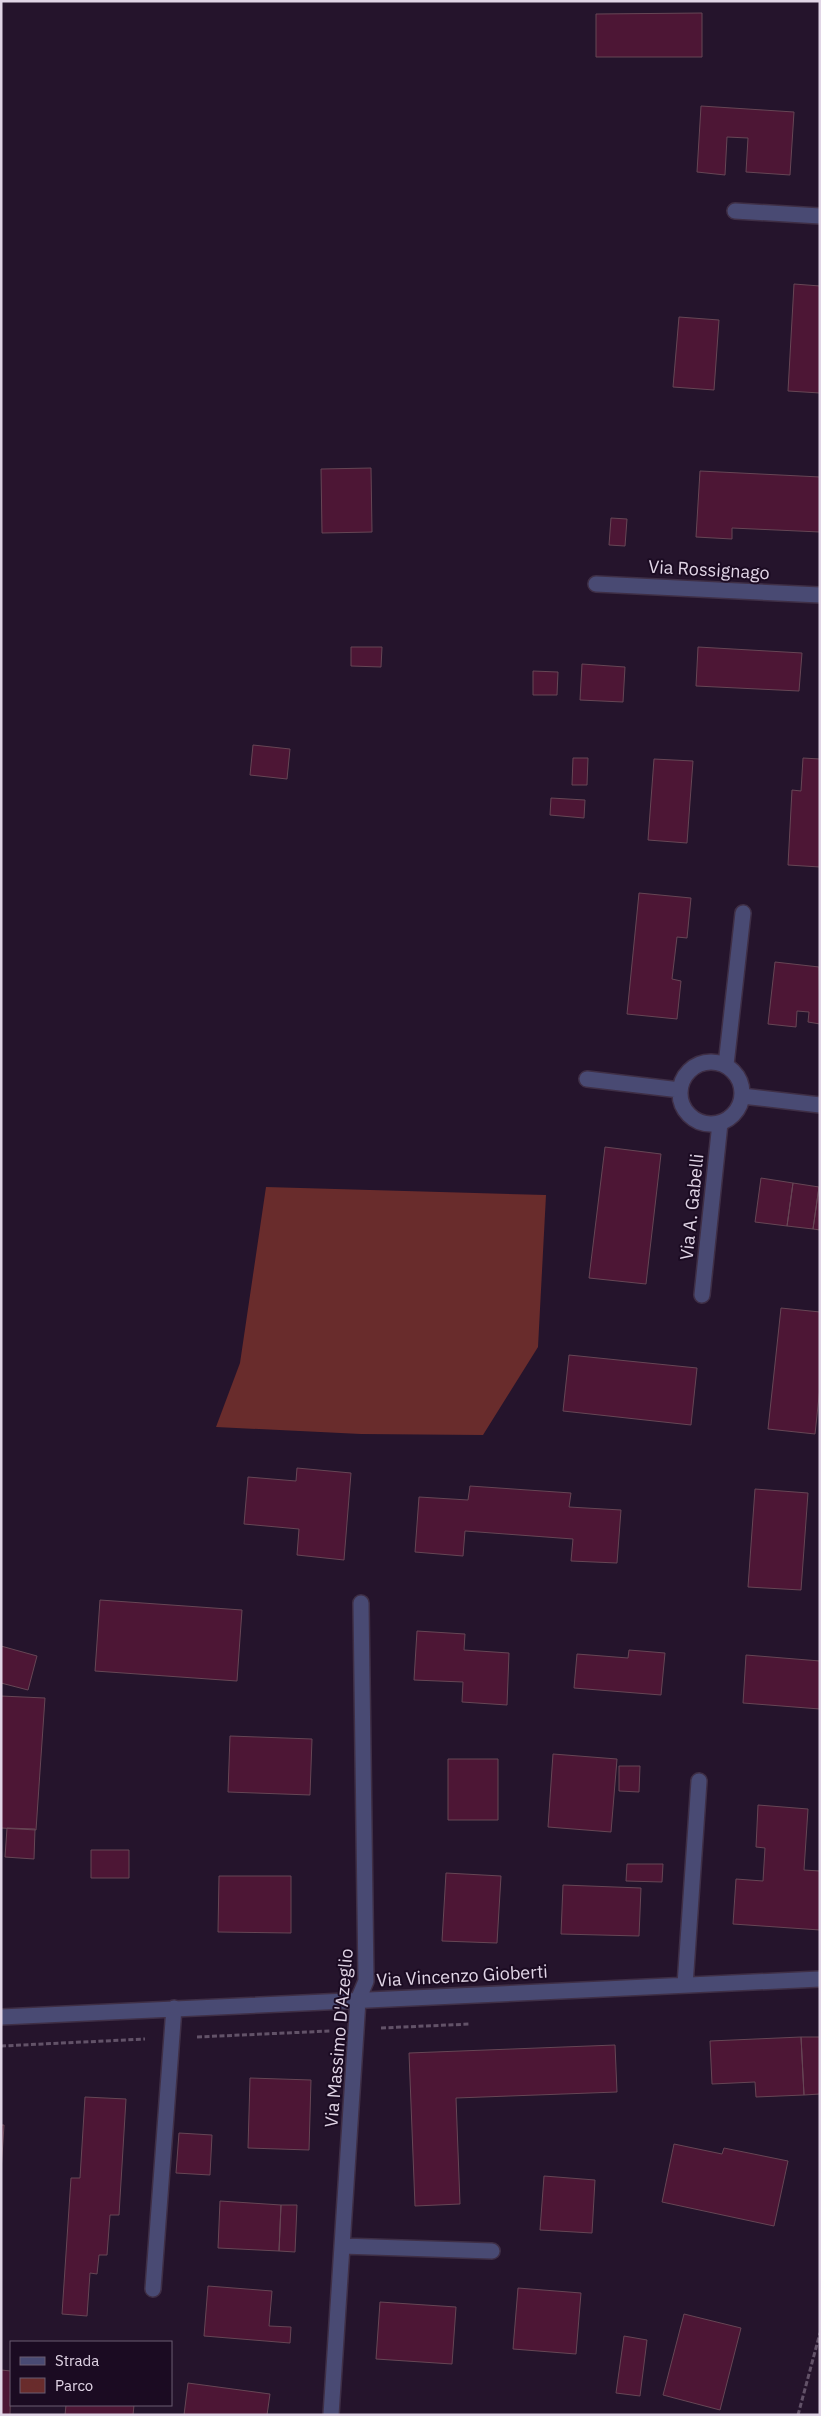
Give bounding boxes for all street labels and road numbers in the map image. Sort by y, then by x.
street label: Via Rossignago [648,555,770,584]
street label: Via A. Gabelli [674,1153,709,1261]
street label: Via Massimo D'Azeglio [319,1947,358,2128]
street label: Via Vincenzo Gioberti [376,1960,548,1991]

